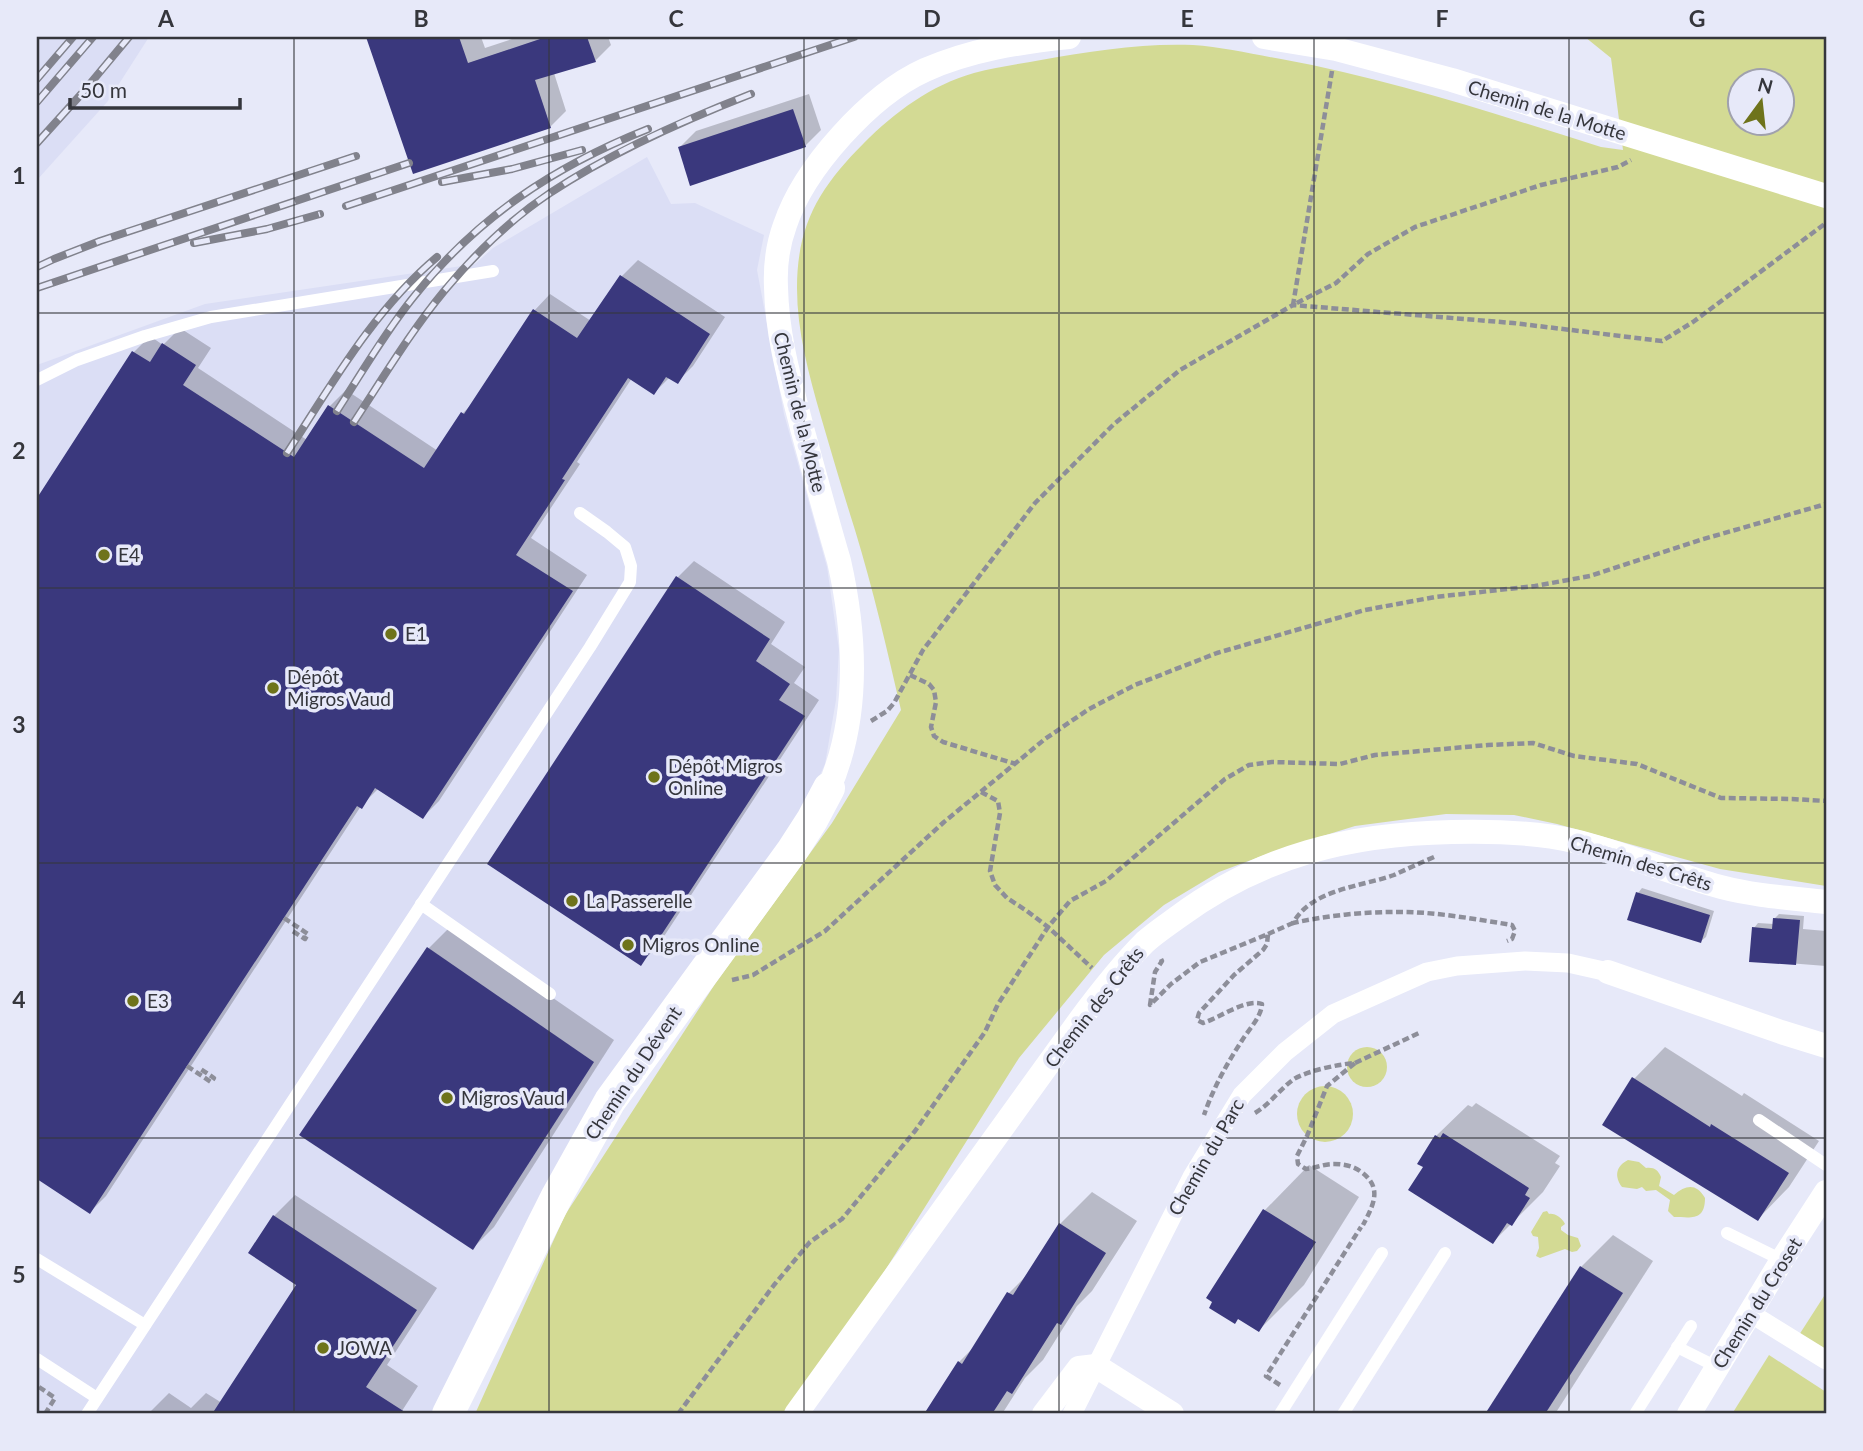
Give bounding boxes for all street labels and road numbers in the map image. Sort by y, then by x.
street label: Chemin de la Motte [1465,75,1629,145]
street label: Chemin de la Motte [769,329,832,494]
street label: Chemin des Crêts [1568,830,1715,895]
street label: Chemin des Crêts [1039,942,1148,1072]
street label: Chemin du Dévent [579,1001,686,1144]
street label: Chemin du Parc [1163,1094,1248,1219]
street label: Chemin du Croset [1707,1233,1806,1372]

